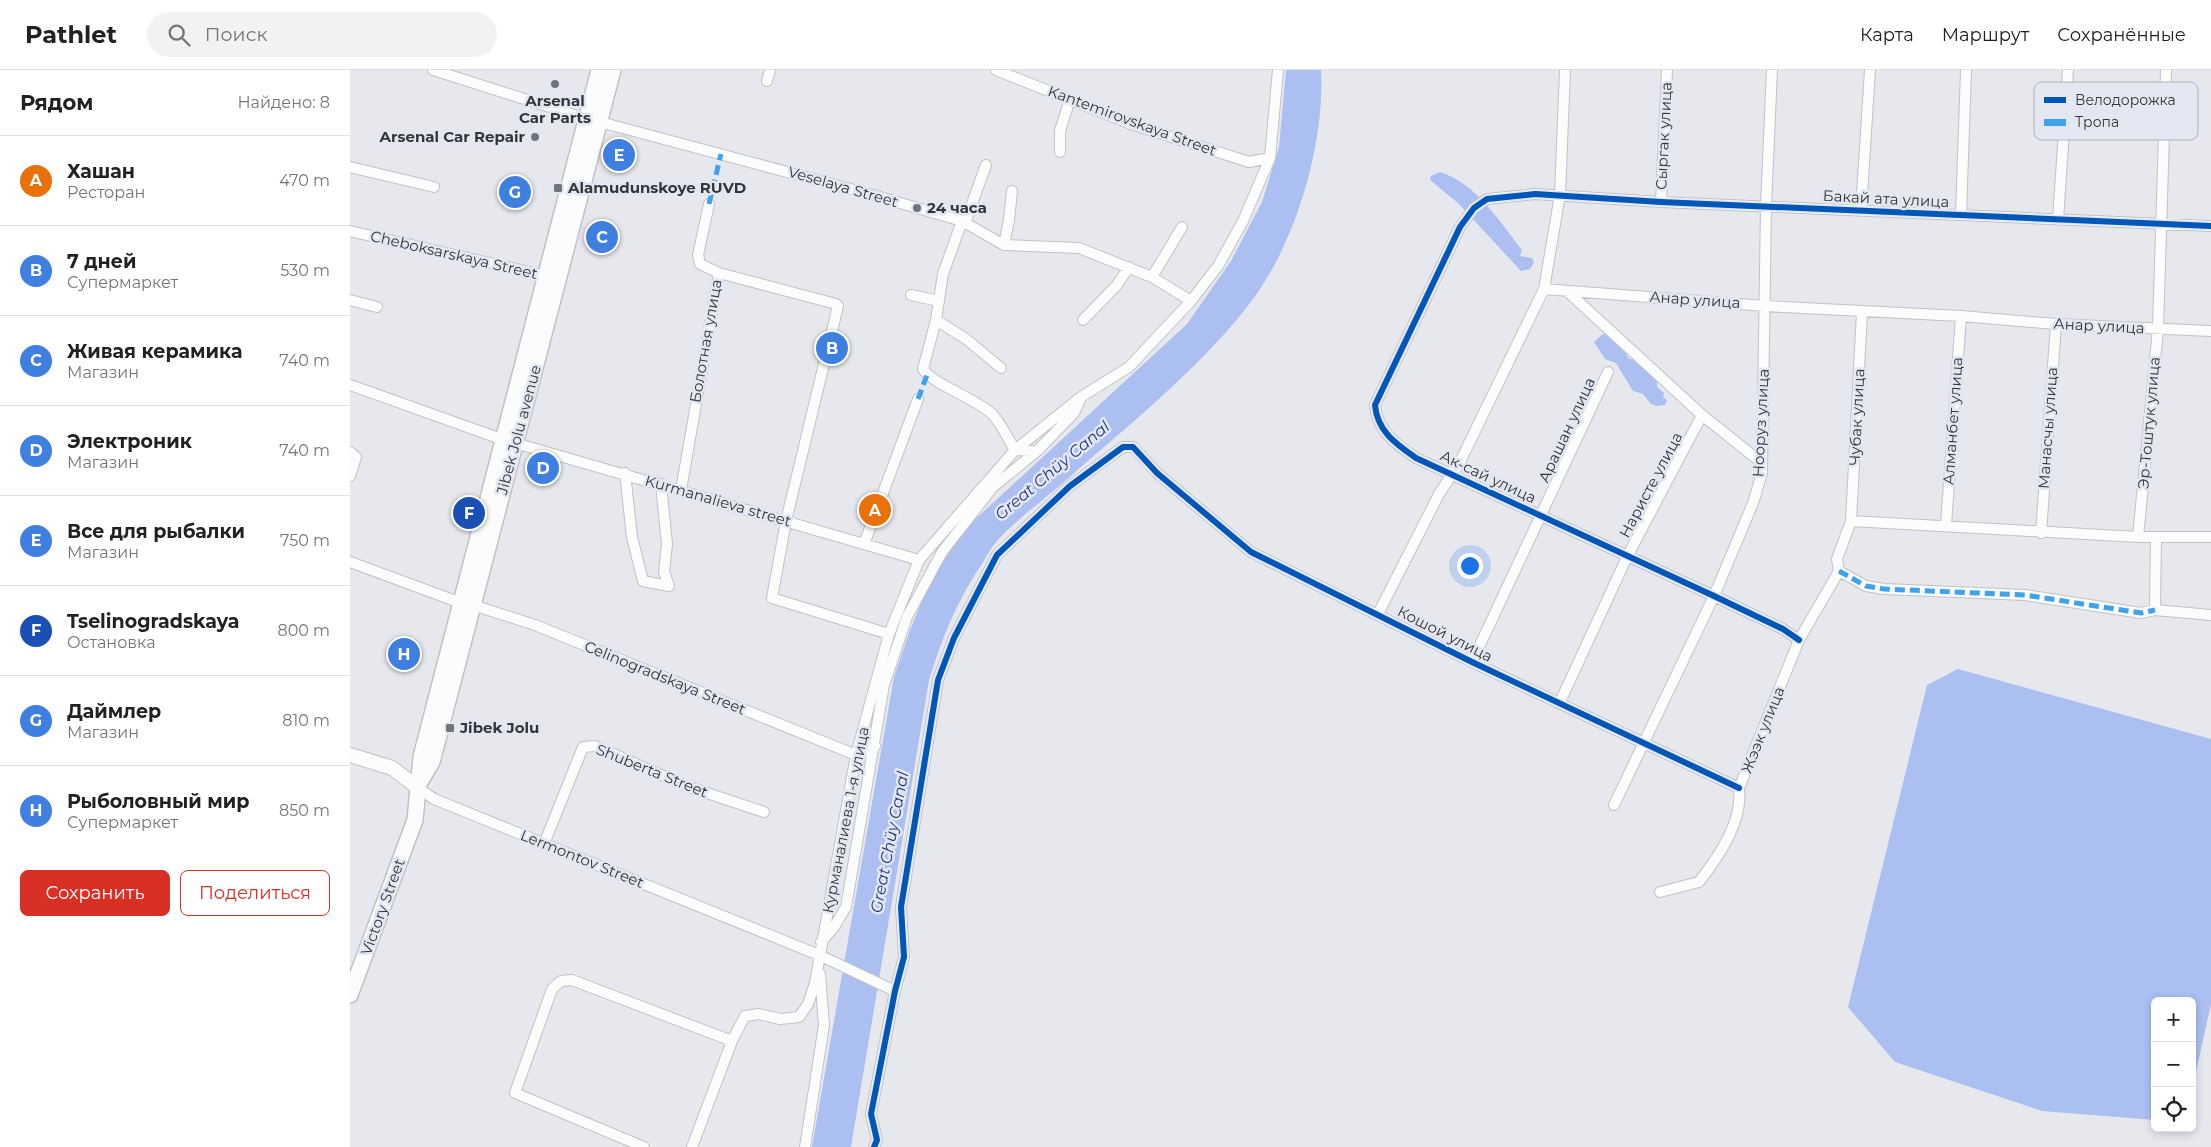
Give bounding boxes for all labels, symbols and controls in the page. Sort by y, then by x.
search box [147,12,497,57]
text: Pathlet [25,20,117,49]
icon: search [165,21,193,49]
text: Поиск [205,23,267,46]
text: Карта [1860,24,1914,46]
text: Маршрут [1942,24,2029,46]
text: Сохранённые [2057,24,2186,46]
marker: Arsenal Car Parts [549,78,561,90]
street label: Kantemirovskaya Street [1045,81,1219,160]
street label: Сыргак улица [1651,81,1676,190]
legend [2034,82,2198,140]
text: Рядом [20,90,93,115]
place label: Arsenal Car Parts [519,91,591,127]
text: Велодорожка [2075,91,2176,109]
text: Найдено: 8 [237,93,330,112]
text: Тропа [2075,113,2119,131]
place label: Arsenal Car Repair [379,127,526,146]
marker: Arsenal Car Repair [529,131,541,143]
pin: E [603,136,635,174]
text: Хашан [67,160,135,183]
street label: Veselaya Street [786,162,900,211]
text: A [30,171,42,190]
text: 470 m [279,171,330,190]
pin: G [499,173,531,211]
place label: Alamudunskoye RUVD [567,178,746,197]
marker: Alamudunskoye RUVD [552,182,564,194]
text: Ресторан [67,183,145,202]
street label: Бакай ата улица [1822,186,1950,211]
place label: 24 часа [927,198,987,217]
marker: 24 часа [911,202,923,214]
pin: C [586,218,618,256]
street label: Cheboksarskaya Street [369,226,540,283]
text: 7 дней [67,250,136,273]
text: B [30,261,42,280]
text: 530 m [280,261,330,280]
text: Супермаркет [67,273,178,292]
street label: Болотная улица [685,278,726,404]
street label: Анар улица [1649,287,1741,312]
street label: Анар улица [2053,314,2145,337]
pin: B [816,329,848,367]
text: Живая керамика [67,340,242,363]
text: C [30,351,42,370]
text: 740 m [279,351,330,370]
street label: Алманбет улица [1939,356,1966,485]
street label: Эр-Тоштук улица [2133,356,2164,490]
text: Магазин [67,363,139,382]
street label: Jibek Jolu avenue [492,363,545,498]
street label: Манасчы улица [2034,366,2061,489]
street label: Нооруз улица [1748,368,1773,478]
street label: Чубак улица [1844,368,1869,466]
street label: Арашан улица [1534,374,1599,485]
water label: Great Chüy Canal [991,417,1114,524]
street label: Наристе улица [1615,429,1686,541]
text: Электроник [67,430,192,453]
text: D [29,441,43,460]
text: 740 m [279,441,330,460]
street label: Ак-сай улица [1437,446,1539,507]
pin: D [527,449,559,487]
text: Магазин [67,453,139,472]
street label: Kurmanalieva street [643,471,793,530]
pin: A [859,491,891,529]
pin: F [453,494,485,532]
text: Все для рыбалки [67,520,245,543]
text: E [31,531,41,550]
text: 750 m [280,531,330,550]
text: Магазин [67,543,139,562]
your location [1457,553,1483,579]
street label: Кошой улица [1395,601,1496,666]
text: Tselinogradskaya [67,610,239,633]
text: F [31,621,41,640]
text: 800 m [277,621,330,640]
text: Остановка [67,633,156,652]
pin: H [388,635,420,673]
street label: Celinogradskaya Street [582,636,749,719]
street label: Жээк улица [1737,684,1789,776]
text: Даймлер [67,700,161,723]
text: G [30,711,42,730]
text: 810 m [282,711,330,730]
place label: Jibek Jolu [459,718,539,737]
marker: Jibek Jolu [444,722,456,734]
text: Магазин [67,723,139,742]
street label: Курманалиева 1-я улица [818,725,873,915]
street label: Shuberta Street [594,739,711,802]
water label: Great Chüy Canal [866,769,913,914]
text: Рыболовный мир [67,790,249,813]
text: H [30,801,42,820]
text: 850 m [279,801,330,820]
text: Супермаркет [67,813,178,832]
street label: Lermontov Street [518,825,647,892]
street label: Victory Street [356,856,409,958]
button: Сохранить [20,870,170,916]
button: Поделиться [180,870,330,916]
map controls [2151,997,2196,1132]
button: + [2151,997,2196,1042]
button: − [2151,1042,2196,1087]
button: locate [2151,1087,2196,1132]

